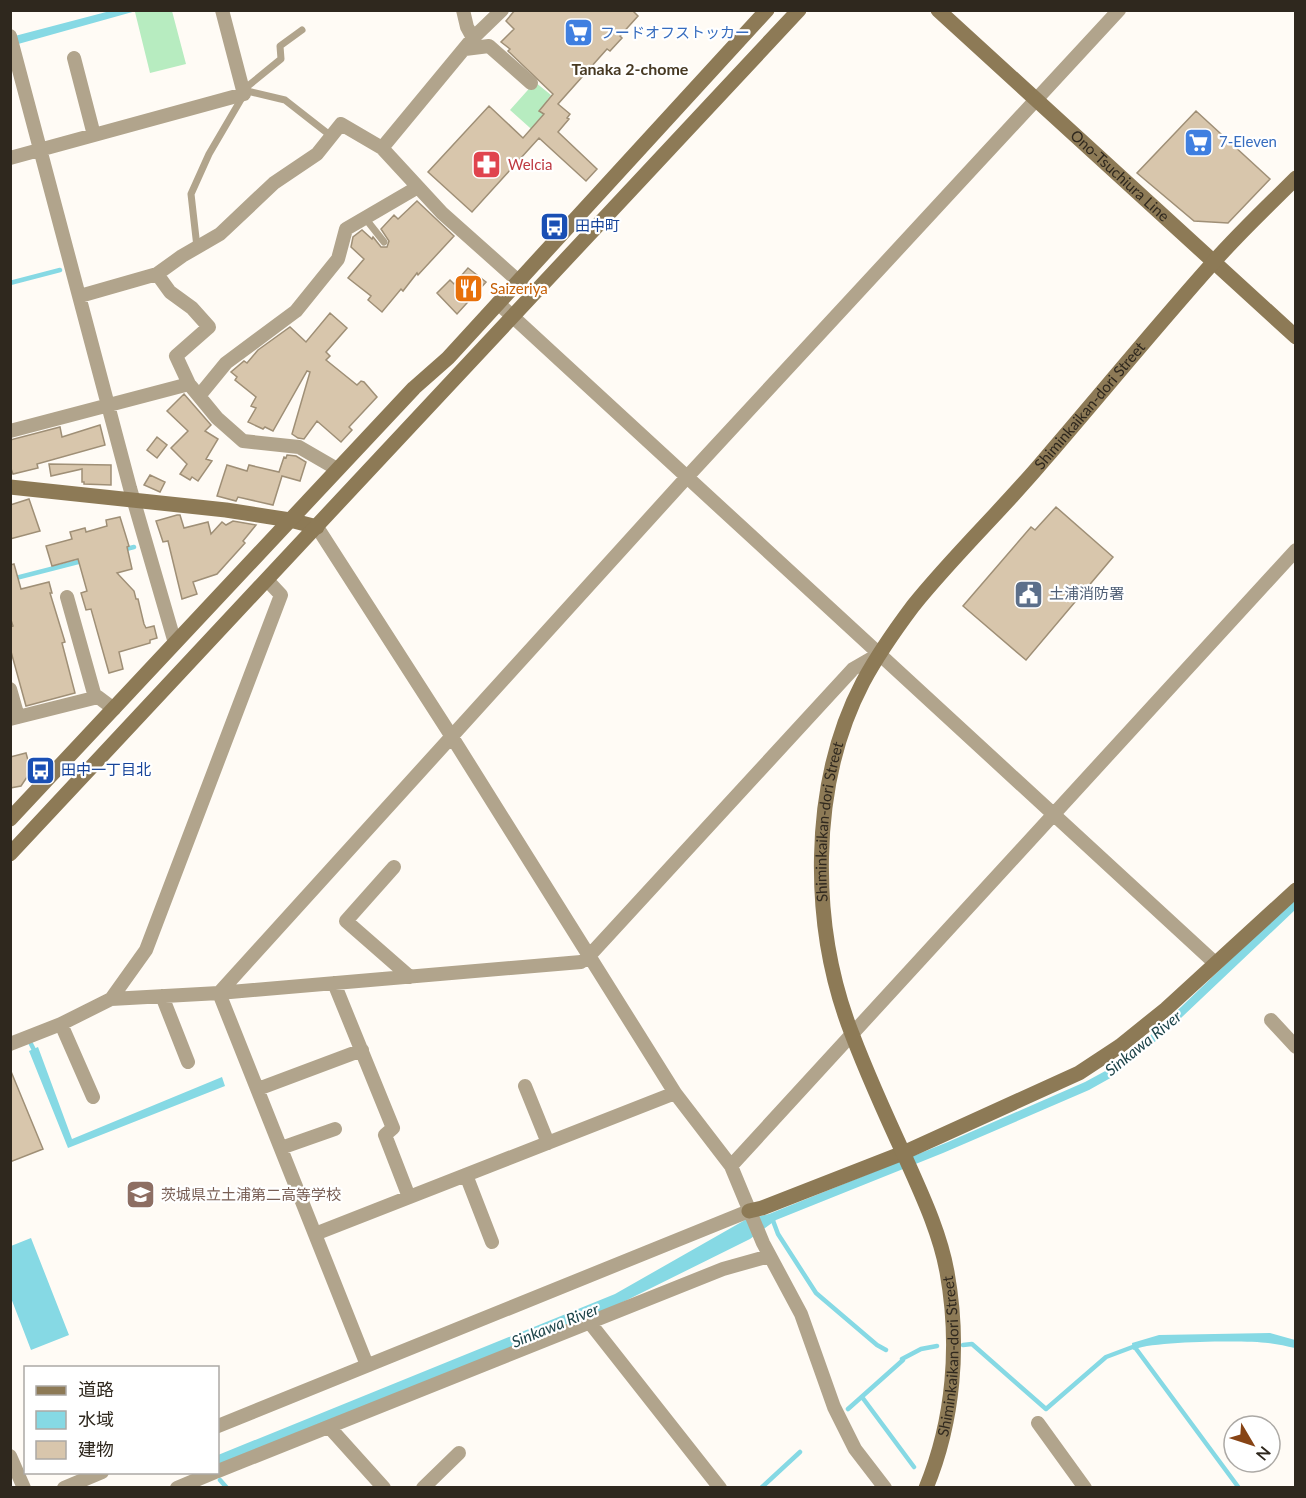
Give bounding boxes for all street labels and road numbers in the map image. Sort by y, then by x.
street label: Ono-Tsuchiura Line [1067,126,1173,225]
street label: Shiminkaikan-dori Street [1030,337,1149,473]
street label: Shiminkaikan-dori Street [811,739,847,903]
street label: Shiminkaikan-dori Street [933,1274,962,1438]

